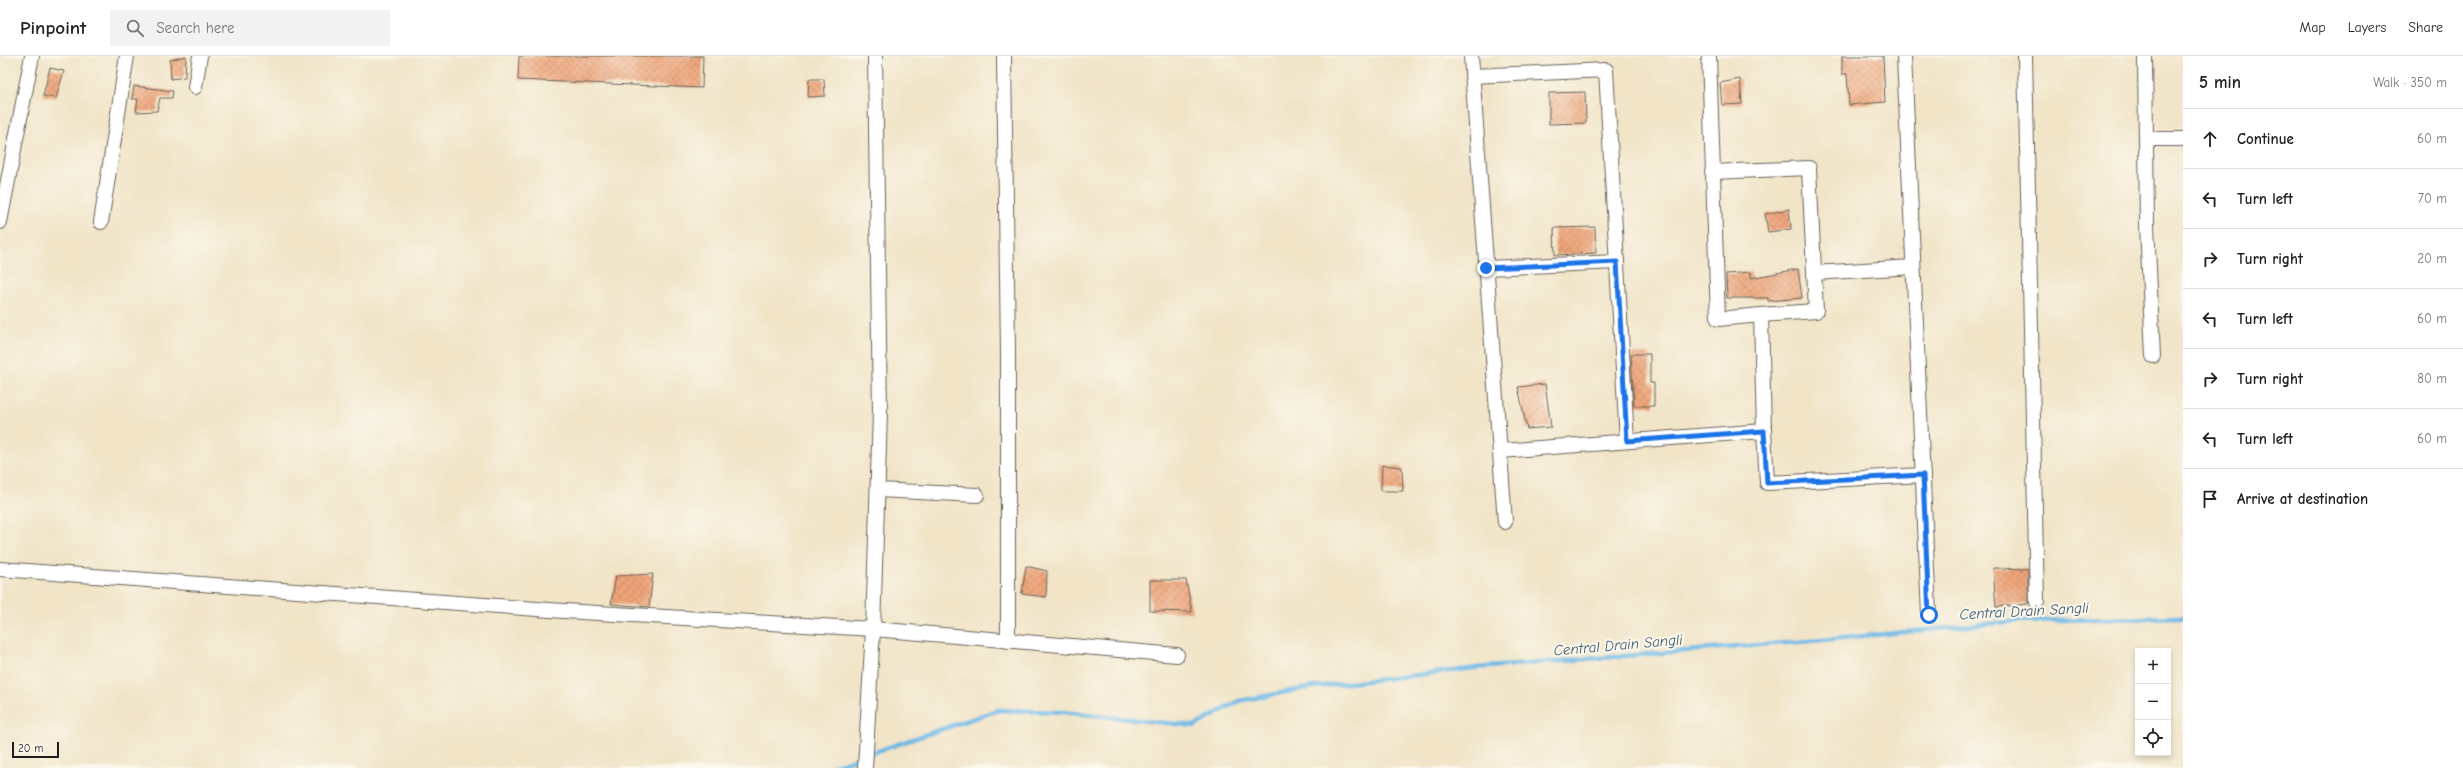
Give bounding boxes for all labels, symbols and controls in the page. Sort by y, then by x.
search box [110,10,390,46]
text: Pinpoint [20,17,86,39]
icon: search [124,17,146,39]
text: Search here [156,19,234,37]
text: Map [2299,19,2326,36]
text: Layers [2348,19,2386,36]
text: Share [2408,19,2443,36]
text: 5 min [2199,73,2241,92]
text: Walk · 350 m [2373,75,2447,90]
icon: ahead [2199,128,2221,150]
text: Continue [2237,130,2294,148]
text: 60 m [2417,131,2447,146]
icon: left [2199,188,2221,210]
text: Turn left [2237,190,2293,208]
text: 70 m [2418,191,2447,206]
icon: right [2199,248,2221,270]
text: Turn right [2237,250,2303,268]
text: 20 m [2417,251,2447,266]
route end [1477,259,1495,277]
icon: left [2199,308,2221,330]
text: Turn left [2237,310,2293,328]
text: 60 m [2417,311,2447,326]
icon: right [2199,368,2221,390]
text: Turn right [2237,370,2303,388]
text: 80 m [2417,371,2447,386]
icon: left [2199,428,2221,450]
text: Turn left [2237,430,2293,448]
text: 60 m [2417,431,2447,446]
icon: arrive [2199,488,2221,510]
text: Arrive at destination [2237,490,2368,508]
water label: Central Drain Sangli [1959,599,2090,623]
route start [1920,606,1938,624]
water label: Central Drain Sangli [1553,630,1684,660]
map controls [2135,648,2171,756]
button: + [2135,648,2171,684]
button: − [2135,684,2171,720]
button: locate [2135,720,2171,756]
scale bar [12,740,59,759]
text: 20 m [18,742,43,755]

